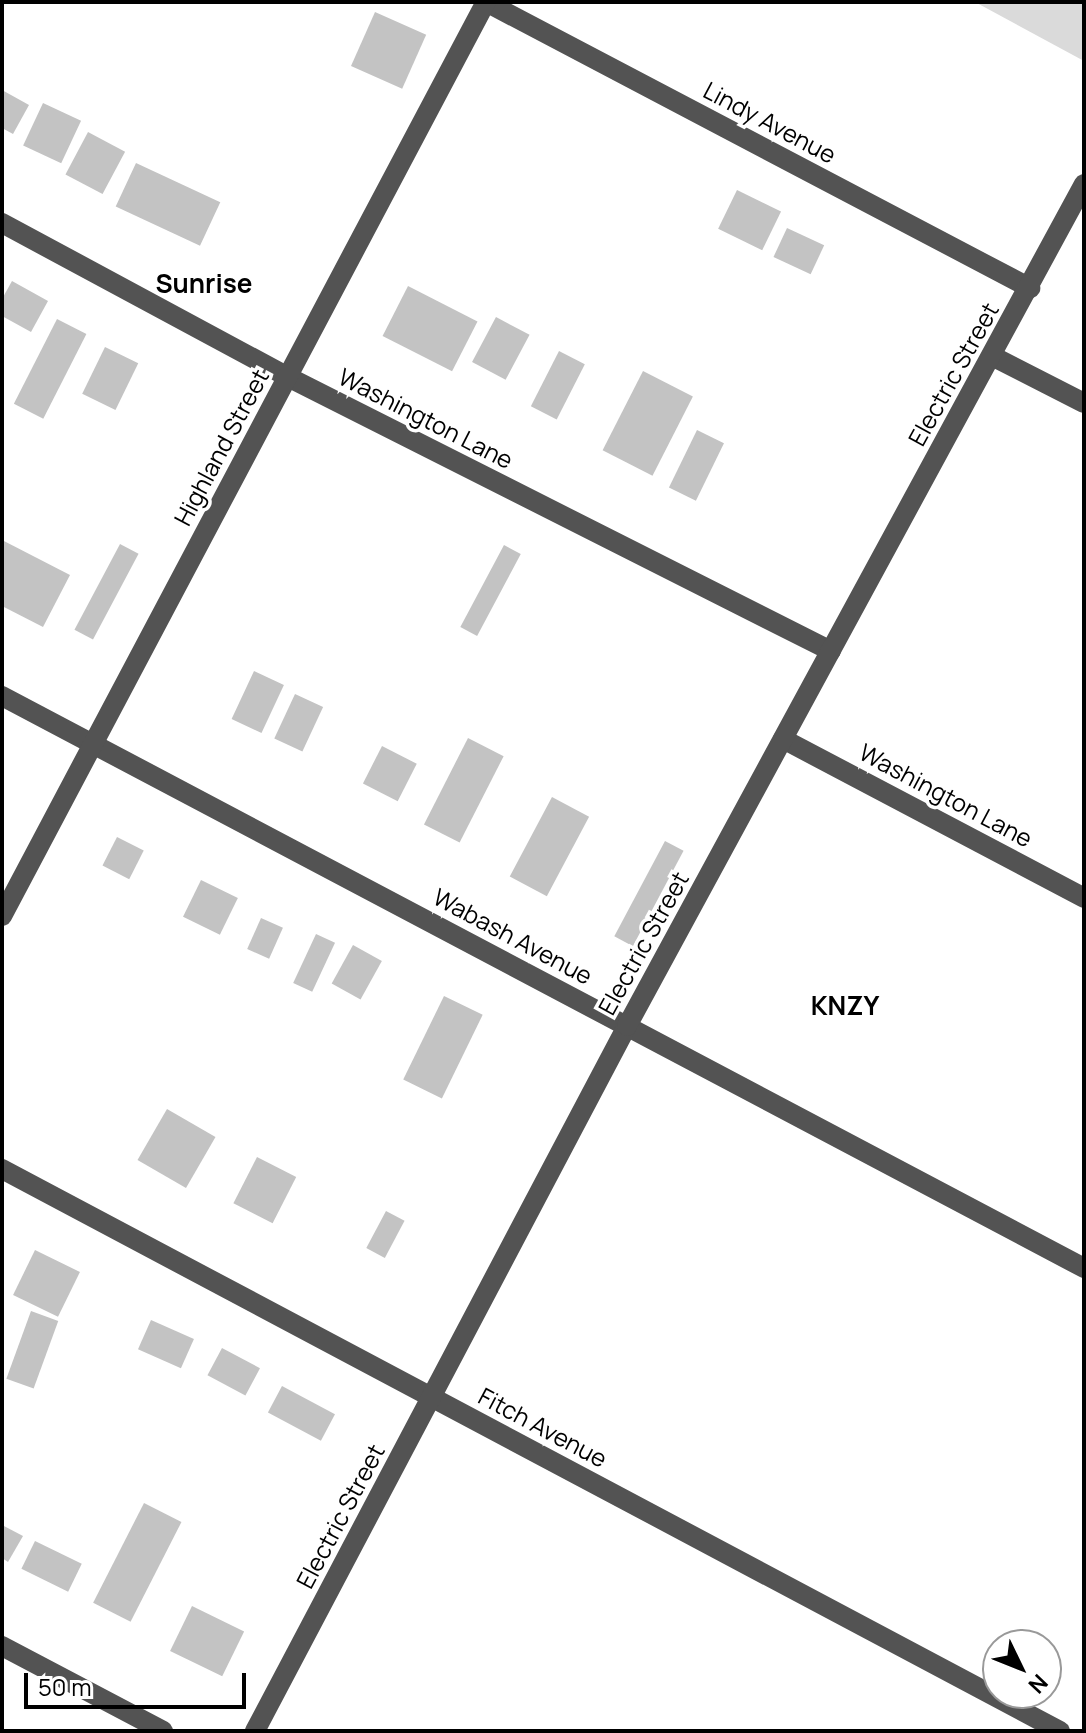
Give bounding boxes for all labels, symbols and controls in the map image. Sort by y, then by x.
street label: Lindy Avenue [699,75,841,169]
district label: Sunrise [155,268,253,300]
street label: Electric Street [902,297,1004,451]
street label: Washington Lane [334,362,518,474]
street label: Highland Street [168,364,274,530]
street label: Washington Lane [855,737,1037,853]
street label: Electric Street [592,866,694,1020]
street label: Wabash Avenue [429,882,597,990]
district label: KNZY [811,990,879,1022]
street label: Fitch Avenue [474,1381,612,1473]
street label: Electric Street [290,1439,390,1593]
north arrow [982,1629,1062,1709]
scale bar [28,1657,250,1707]
text: N [1022,1668,1054,1700]
text: 50 m [38,1670,92,1703]

